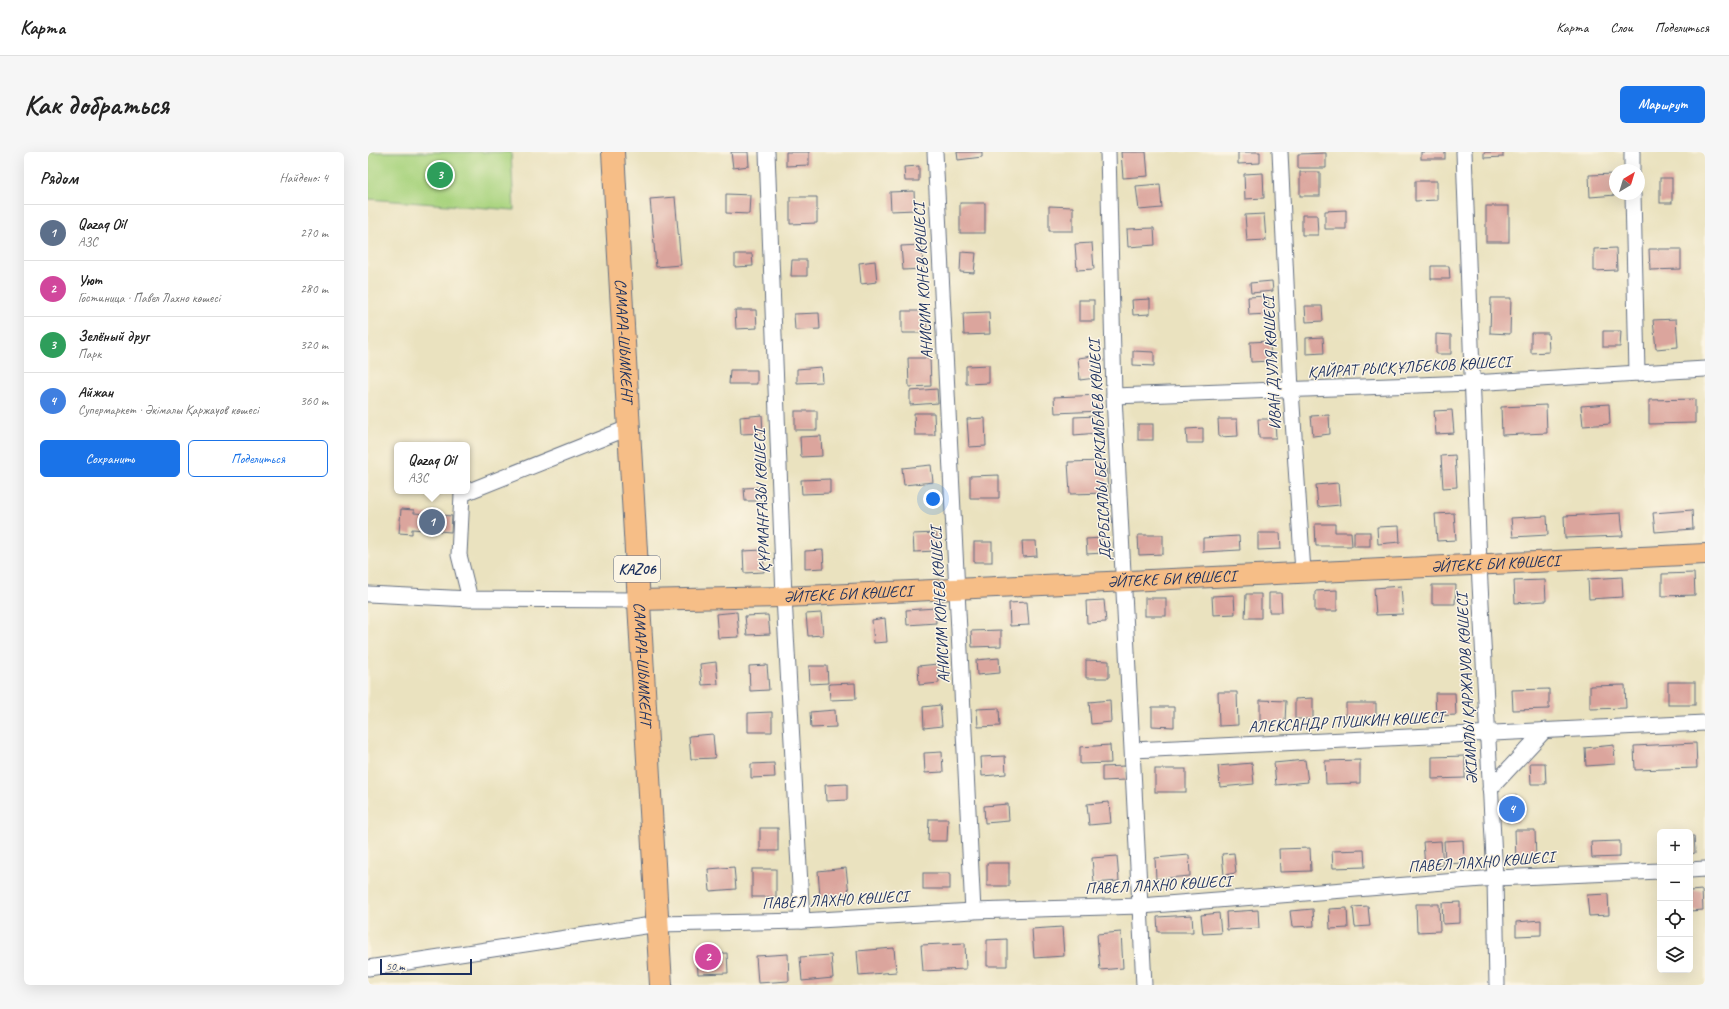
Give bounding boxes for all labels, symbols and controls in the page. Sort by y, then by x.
text: Карта [20,16,65,40]
text: Карта [1556,19,1588,36]
text: Слои [1610,19,1633,36]
text: Поделиться [1655,19,1709,36]
button: Маршрут [1620,86,1705,123]
text: Как добраться [24,87,169,122]
pin: 3 [427,160,453,190]
north arrow [1609,164,1645,200]
text: Рядом [40,168,78,189]
text: Найдено: 4 [280,170,328,186]
street label: АНИСИМ КОНЕВ КӨШЕСІ [909,199,937,360]
text: Qazaq Oil [78,215,125,234]
text: 1 [50,225,56,241]
text: 270 m [300,225,328,241]
text: АЗС [78,234,98,250]
text: Уют [78,271,102,290]
street label: САМАРА-ШЫМКЕНТ [610,278,638,407]
text: 2 [50,281,56,297]
text: 280 m [300,281,328,297]
text: Гостиница · Павел Лахно көшесі [78,290,220,306]
street label: ИВАН ДУЛЯ КӨШЕСІ [1258,292,1285,430]
text: Зелёный друг [78,327,149,346]
street label: ДЕРБІСАЛЫ БЕРКІМБАЕВ КӨШЕСІ [1084,335,1116,561]
text: 3 [50,337,56,353]
text: 320 m [300,337,328,353]
text: Парк [78,346,101,362]
street label: ҚАЙРАТ РЫСҚҰЛБЕКОВ КӨШЕСІ [1307,352,1514,382]
text: Айжан [78,383,113,402]
text: 4 [50,393,56,409]
text: 360 m [300,393,328,409]
text: Супермаркет · Әкімалы Қаржауов көшесі [78,402,259,418]
street label: ҚҰРМАНҒАЗЫ КӨШЕСІ [749,425,775,573]
button: Сохранить [40,440,180,477]
button: Поделиться [188,440,328,477]
popup [394,442,470,494]
text: Qazaq Oil [408,451,456,470]
text: АЗС [408,470,428,486]
your location [923,489,943,509]
pin: 1 [419,507,445,537]
street label: АНИСИМ КОНЕВ КӨШЕСІ [926,523,954,684]
street label: ӘЙТЕКЕ БИ КӨШЕСІ [1431,551,1563,577]
road number: KАZ06 [614,556,660,582]
street label: ӘЙТЕКЕ БИ КӨШЕСІ [1107,566,1240,592]
street label: ӘЙТЕКЕ БИ КӨШЕСІ [783,581,916,607]
street label: ӘКІМАЛЫ ҚАРЖАУОВ КӨШЕСІ [1452,590,1482,785]
street label: САМАРА-ШЫМКЕНТ [629,602,656,730]
street label: АЛЕКСАНДР ПУШКИН КӨШЕСІ [1248,707,1448,737]
pin: 4 [1499,794,1525,824]
map controls [1657,829,1693,973]
button: + [1657,829,1693,865]
street label: ПАВЕЛ ЛАХНО КӨШЕСІ [1407,847,1558,877]
button: − [1657,865,1693,901]
street label: ПАВЕЛ ЛАХНО КӨШЕСІ [1084,871,1235,899]
street label: ПАВЕЛ ЛАХНО КӨШЕСІ [761,886,912,914]
button: locate [1657,901,1693,937]
button: layers [1657,937,1693,973]
pin: 2 [695,942,721,972]
scale bar [380,957,472,976]
text: 50 m [386,959,405,973]

